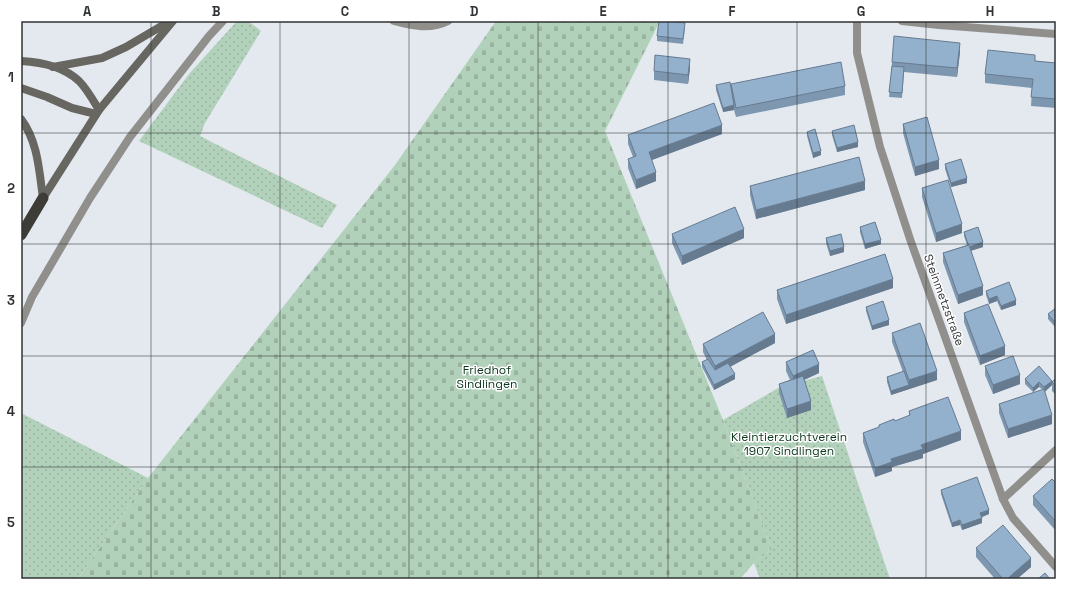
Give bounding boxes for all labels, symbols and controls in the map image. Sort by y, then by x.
text: A [83,3,92,20]
text: B [212,3,221,20]
text: C [341,3,349,20]
text: D [470,3,479,20]
text: E [599,3,607,20]
text: F [729,3,736,20]
text: G [857,3,865,20]
text: H [986,3,994,20]
text: 1 [8,69,14,86]
text: 2 [7,180,15,197]
street label: Steinmetzstraße [920,252,968,348]
text: 3 [7,292,15,309]
park label: Friedhof Sindlingen [457,362,517,392]
text: 4 [7,403,15,420]
park label: Kleintierzuchtverein 1907 Sindlingen [731,429,847,459]
text: 5 [7,514,15,531]

